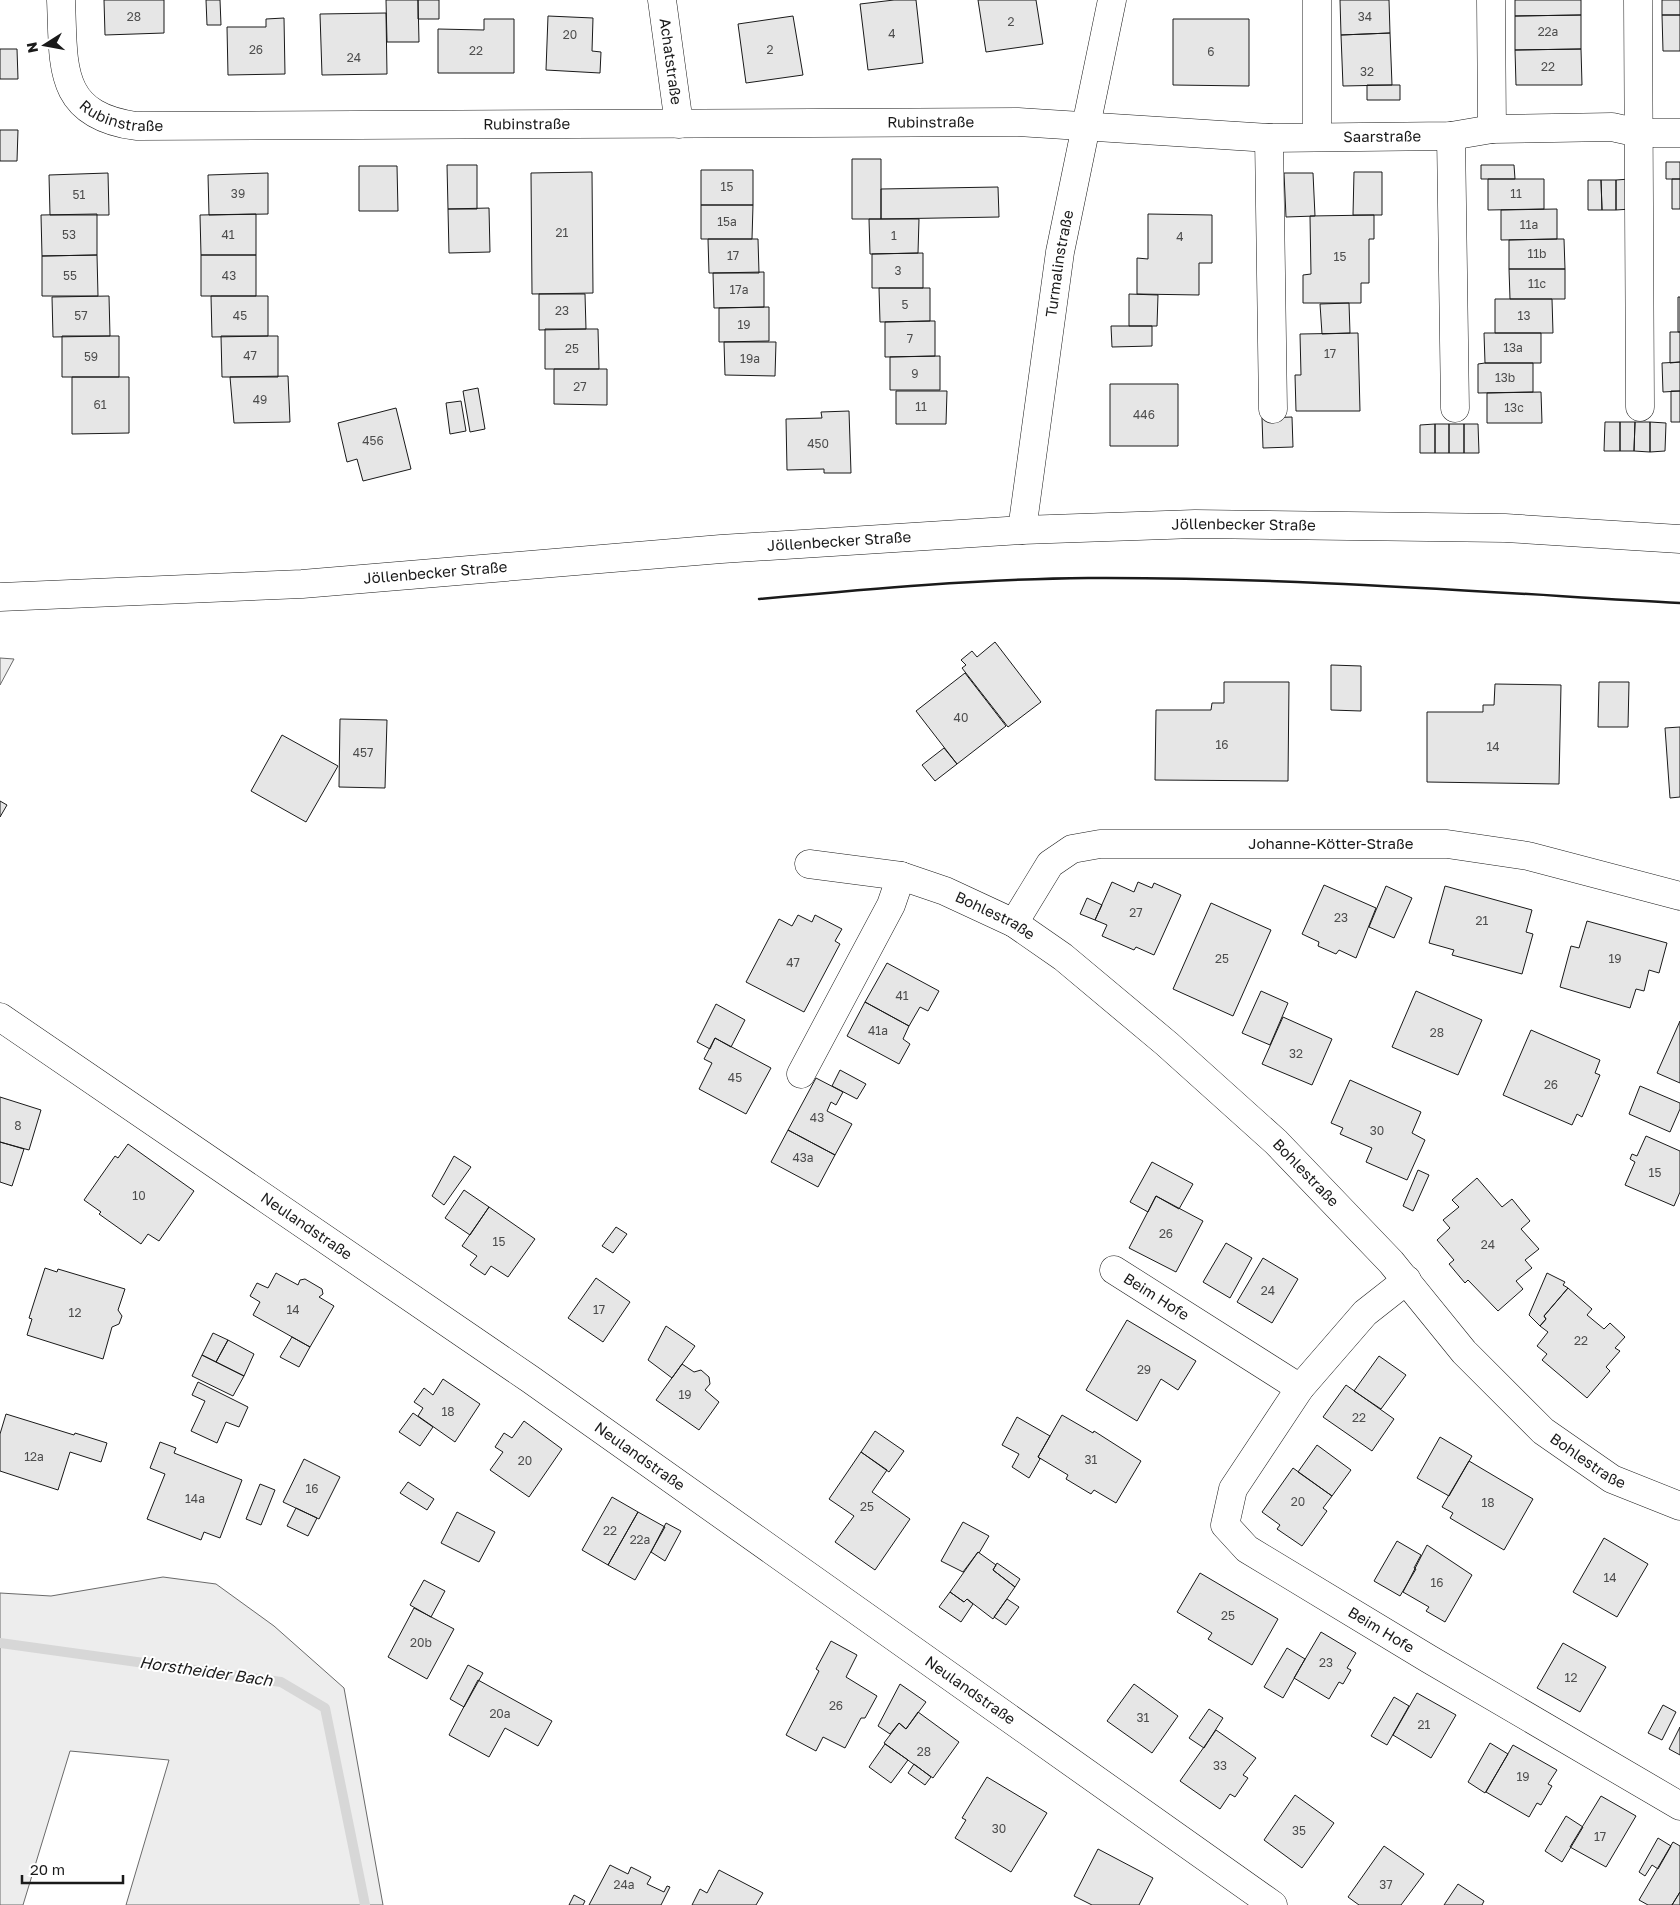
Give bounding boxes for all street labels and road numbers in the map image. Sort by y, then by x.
street label: Achatstraße [657,17,686,106]
street label: Rubinstraße [76,96,164,134]
street label: Rubinstraße [887,112,974,131]
street label: Rubinstraße [483,114,570,132]
street label: Saarstraße [1343,126,1422,145]
street label: Turmalinstraße [1041,208,1076,318]
street label: Jöllenbecker Straße [1171,514,1316,534]
street label: Jöllenbecker Straße [766,527,912,554]
street label: Jöllenbecker Straße [363,557,508,587]
street label: Johanne-Kötter-Straße [1248,834,1414,852]
street label: Bohlestraße [953,887,1039,943]
street label: Bohlestraße [1270,1135,1343,1210]
street label: Neulandstraße [258,1188,356,1263]
street label: Beim Hofe [1121,1268,1193,1324]
street label: Neulandstraße [591,1418,689,1494]
street label: Bohlestraße [1547,1429,1629,1492]
street label: Beim Hofe [1345,1602,1418,1656]
street label: Neulandstraße [922,1652,1020,1728]

